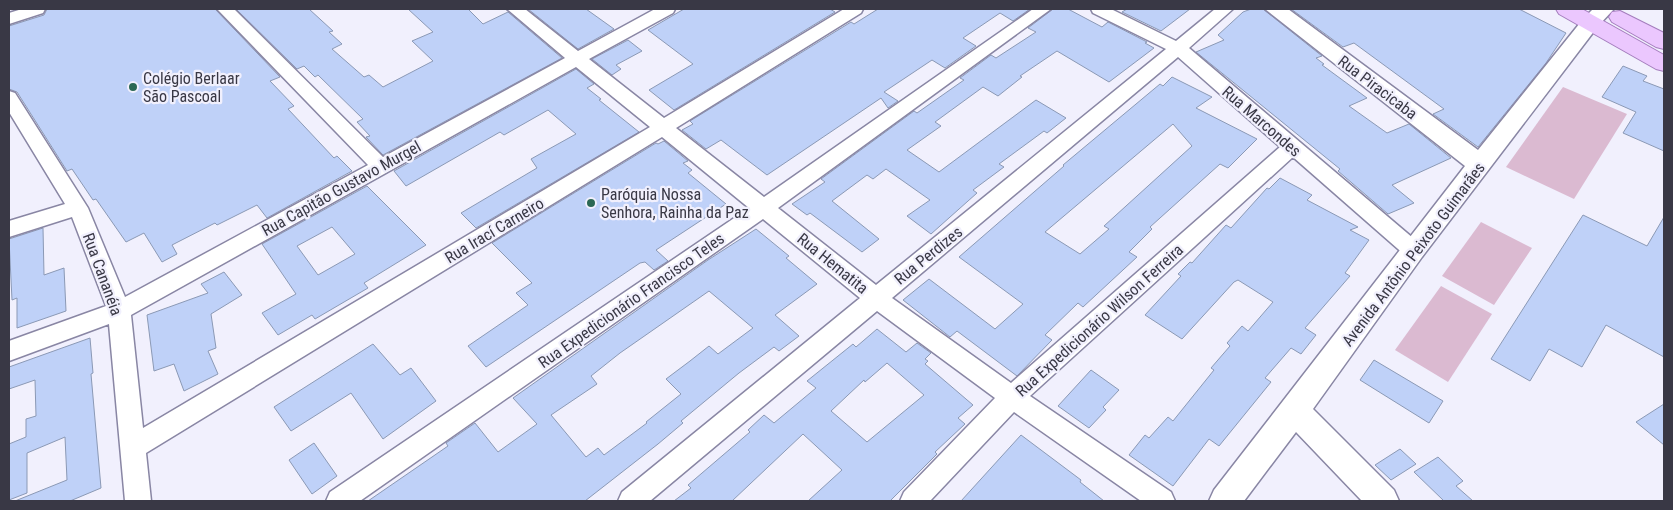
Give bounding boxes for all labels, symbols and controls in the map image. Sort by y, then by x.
street label: Rua Piracicaba [1334,52,1421,123]
place label: Colégio Berlaar São Pascoal [143,69,240,106]
marker: Colégio Berlaar São Pascoal [127,81,139,93]
street label: Rua Marcondes [1218,82,1305,161]
street label: Rua Capitão Gustavo Murgel [258,137,424,240]
street label: Avenida Antônio Peixoto Guimarães [1338,159,1489,350]
place label: Paróquia Nossa Senhora, Rainha da Paz [601,185,749,222]
street label: Rua Irací Carneiro [441,193,547,267]
marker: Paróquia Nossa Senhora, Rainha da Paz [585,197,597,209]
street label: Rua Perdizes [891,222,966,289]
street label: Rua Expedicionário Francisco Teles [535,229,728,372]
street label: Rua Hematita [793,229,872,298]
street label: Rua Cananéia [79,230,126,318]
street label: Rua Expedicionário Wilson Ferreira [1012,240,1187,401]

